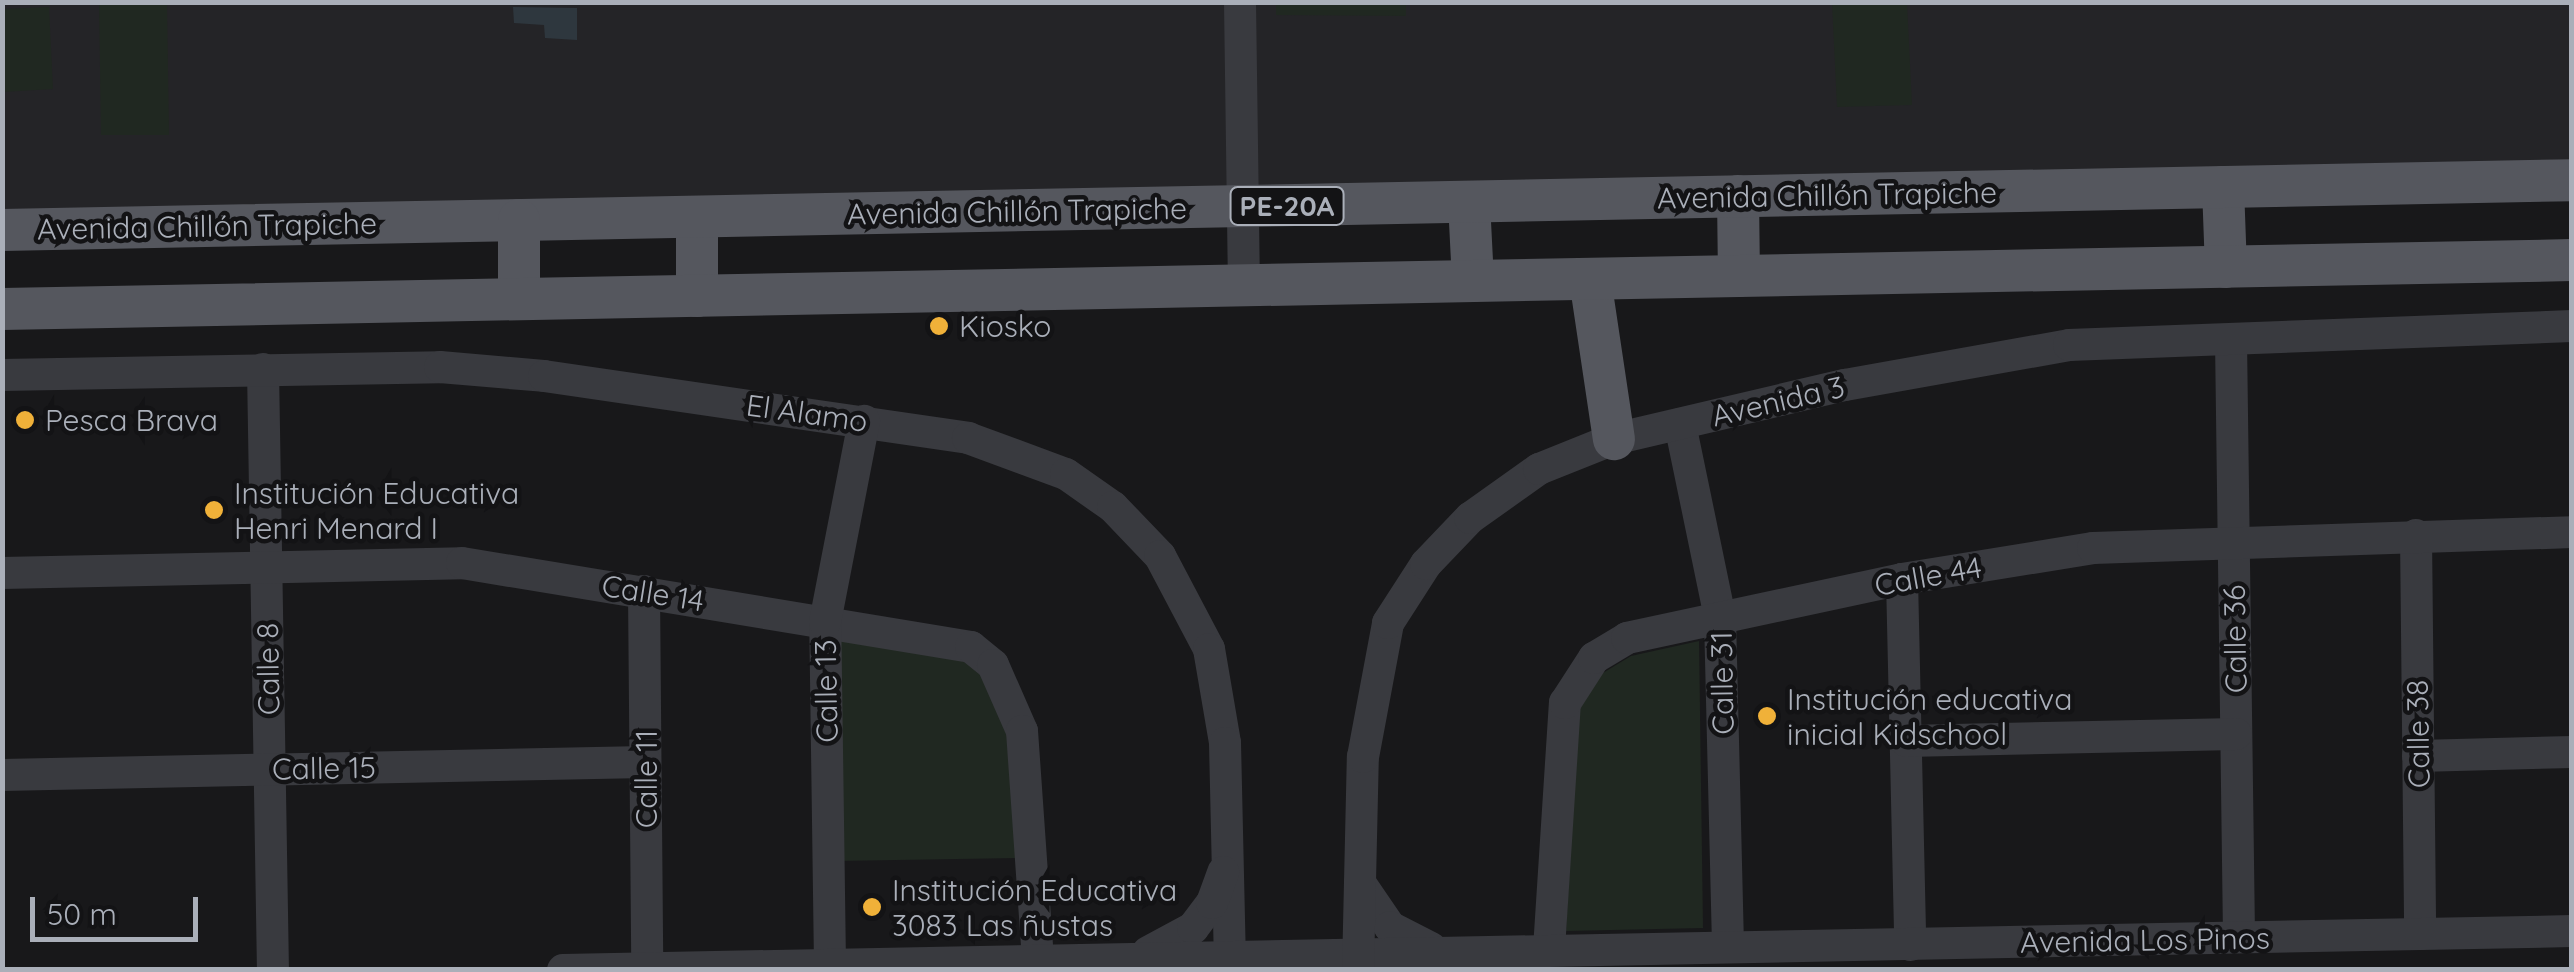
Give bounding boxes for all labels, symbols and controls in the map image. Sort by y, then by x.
street label: Avenida Chillón Trapiche [1657,174,1997,216]
road number: PE-20A [1230,183,1344,229]
street label: Avenida Chillón Trapiche [847,190,1187,232]
street label: Avenida Chillón Trapiche [37,205,377,247]
place label: Kiosko [959,308,1051,344]
marker: Kiosko [928,315,950,337]
street label: Avenida 3 [1708,368,1848,434]
street label: El Alamo [744,387,870,439]
place label: Pesca Brava [45,402,218,438]
marker: Pesca Brava [14,409,36,431]
place label: Institución Educativa Henri Menard I [234,475,519,546]
marker: Institución Educativa Henri Menard I [203,499,225,521]
street label: Calle 44 [1872,549,1984,603]
street label: Calle 14 [599,567,707,619]
street label: Calle 36 [2216,585,2254,693]
street label: Calle 8 [249,622,287,716]
street label: Calle 31 [1703,631,1741,735]
street label: Calle 13 [807,639,845,743]
street label: Calle 38 [2399,680,2437,788]
place label: Institución educativa inicial Kidschool [1787,681,2072,752]
marker: Institución educativa inicial Kidschool [1756,705,1778,727]
street label: Calle 11 [628,730,664,828]
street label: Calle 15 [272,749,376,787]
place label: Institución Educativa 3083 Las ñustas [892,872,1177,942]
scale bar [35,877,202,939]
text: 50 m [47,895,117,933]
marker: Institución Educativa 3083 Las ñustas [861,896,883,918]
street label: Avenida Los Pinos [2020,920,2270,960]

